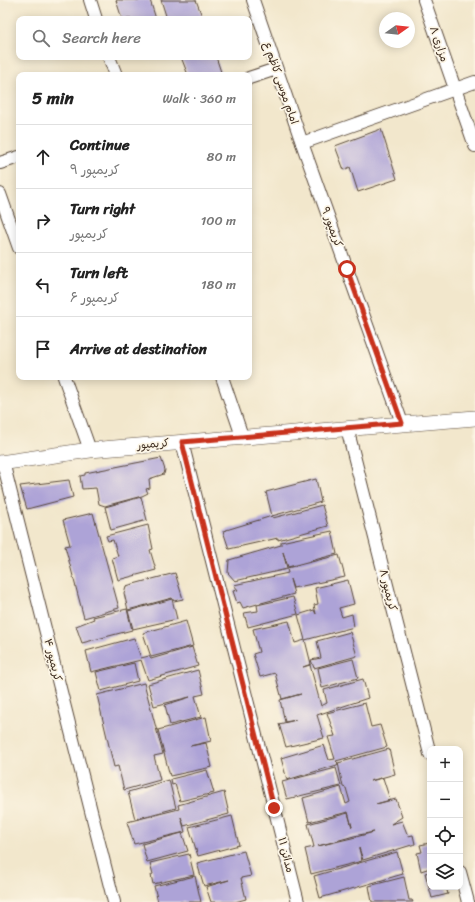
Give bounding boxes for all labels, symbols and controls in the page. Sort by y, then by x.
north arrow [379,12,415,48]
search box [16,16,252,60]
street label: مزاری ۸ [424,24,454,64]
text: Search here [62,25,141,51]
icon: search [30,27,52,49]
street label: امام موسی کاظم ع [258,39,304,127]
text: 5 min [32,83,74,113]
text: Walk · 360 m [162,87,236,110]
text: Continue [70,132,130,158]
text: 80 m [207,145,236,168]
icon: ahead [32,146,54,168]
text: کریمپور ۹ [70,158,120,181]
text: Turn right [70,196,135,222]
street label: کریمپور ۹ [316,204,348,250]
text: 100 m [201,209,236,232]
icon: right [32,210,54,232]
text: کریمپور [70,222,108,245]
text: Turn left [70,260,128,286]
route start [338,260,356,278]
text: 180 m [201,273,236,296]
icon: left [32,274,54,296]
text: کریمپور ۶ [70,286,119,309]
text: Arrive at destination [70,336,207,362]
icon: arrive [32,338,54,360]
street label: کریمپور [135,433,170,455]
street label: کریمپور ۸ [374,567,402,613]
street label: کریمپور ۴ [39,637,68,684]
map controls [427,746,463,890]
button: + [427,746,463,782]
button: − [427,782,463,818]
route end [265,799,283,817]
button: locate [427,818,463,854]
street label: مدائن ۱۱ [272,835,300,875]
button: layers [427,854,463,890]

